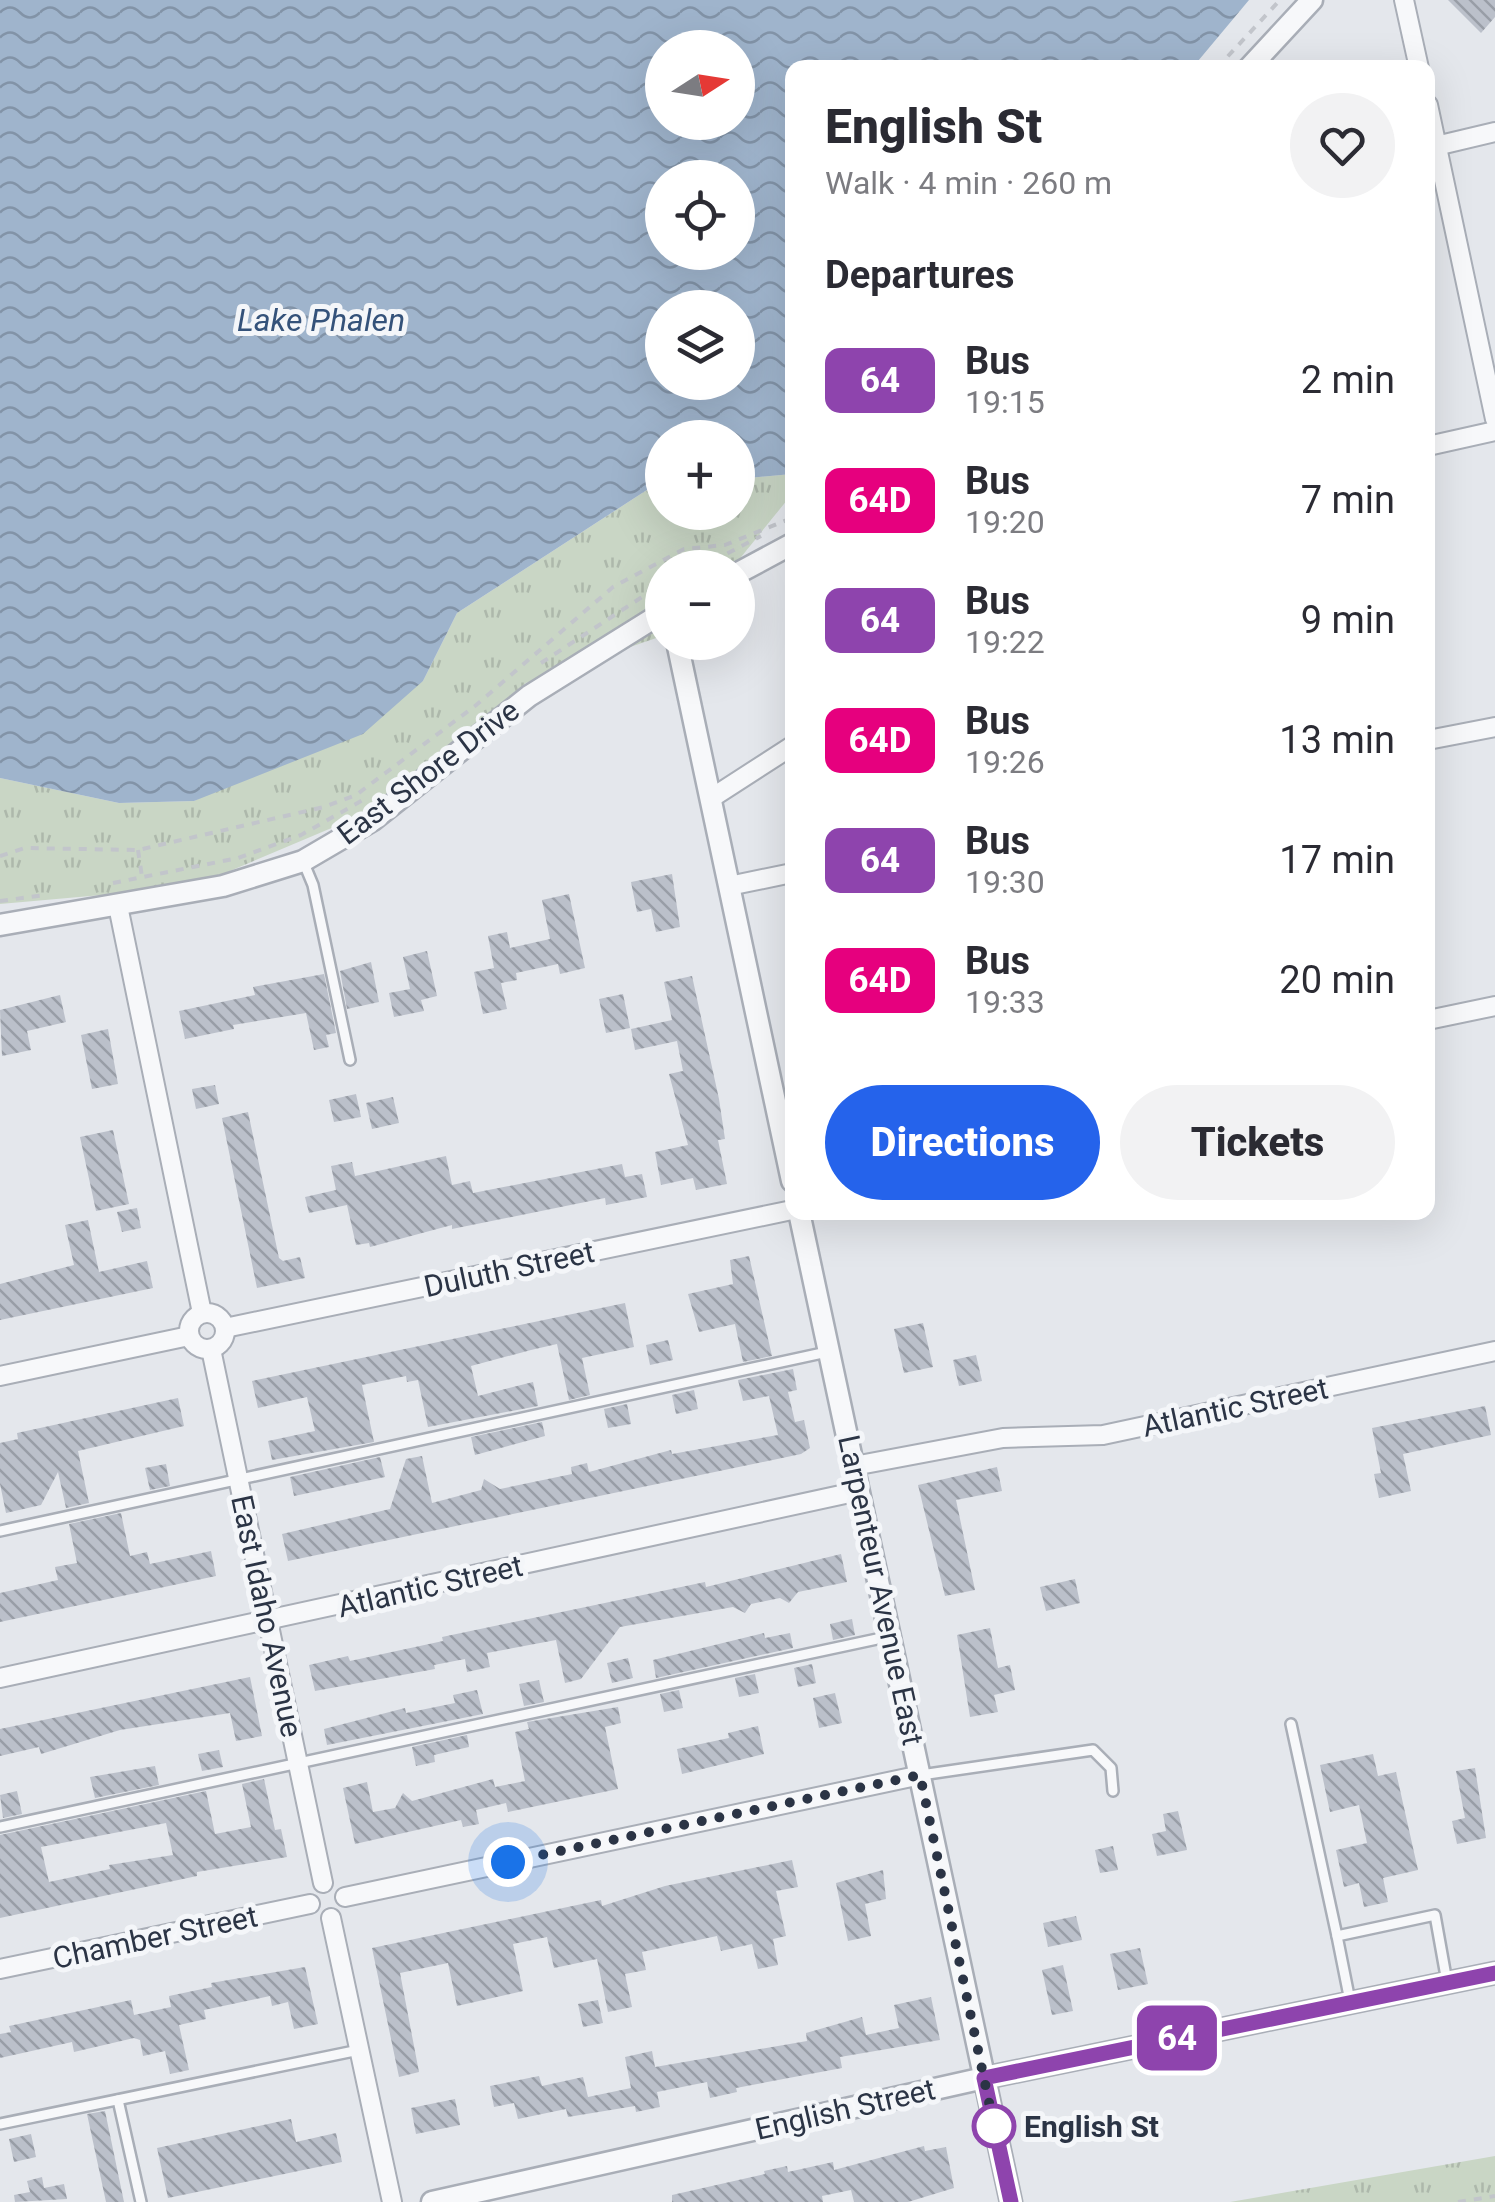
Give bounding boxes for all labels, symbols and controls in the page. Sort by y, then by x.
north arrow [645,30,755,140]
map controls [645,30,755,660]
button: heart [1290,93,1395,198]
text: English St [825,98,1042,155]
button: locate [645,160,755,270]
text: Walk · 4 min · 260 m [825,164,1112,202]
text: Departures [825,253,1015,297]
button: layers [645,290,755,400]
water label: Lake Phalen [237,301,405,339]
text: Bus [965,339,1030,383]
text: 2 min [1301,358,1395,402]
text: 64 [860,360,900,401]
text: 19:15 [965,383,1045,421]
button: + [645,420,755,530]
text: Bus [965,459,1030,503]
text: 7 min [1301,478,1395,522]
text: 64D [849,480,911,521]
text: 19:20 [965,503,1045,541]
button: − [645,550,755,660]
text: Bus [965,579,1030,623]
text: 9 min [1301,598,1395,642]
text: 64 [860,600,900,641]
text: 19:22 [965,623,1045,661]
street label: East Shore Drive [330,692,526,852]
text: Bus [965,699,1030,743]
text: 13 min [1279,718,1395,762]
text: 64D [849,720,911,761]
text: 19:26 [965,743,1045,781]
text: Bus [965,819,1030,863]
text: 17 min [1279,838,1395,882]
text: 64 [860,840,900,881]
text: 19:30 [965,863,1045,901]
text: Bus [965,939,1030,983]
text: 20 min [1279,958,1395,1002]
text: 64D [849,960,911,1001]
text: 19:33 [965,983,1045,1021]
button: Directions [825,1085,1100,1200]
button: Tickets [1120,1085,1395,1200]
street label: Duluth Street [421,1234,597,1304]
street label: Atlantic Street [1139,1370,1331,1444]
street label: Larpenteur Avenue East [831,1432,931,1748]
street label: East Idaho Avenue [224,1492,310,1740]
street label: Atlantic Street [334,1548,526,1624]
your location [483,1837,533,1887]
street label: Chamber Street [50,1898,260,1976]
line badge: 64 [1132,2006,1222,2070]
text: 64 [1157,2018,1197,2059]
street label: English Street [752,2071,938,2147]
marker: English St [973,2105,1015,2147]
place label: English St [1024,2109,1159,2144]

